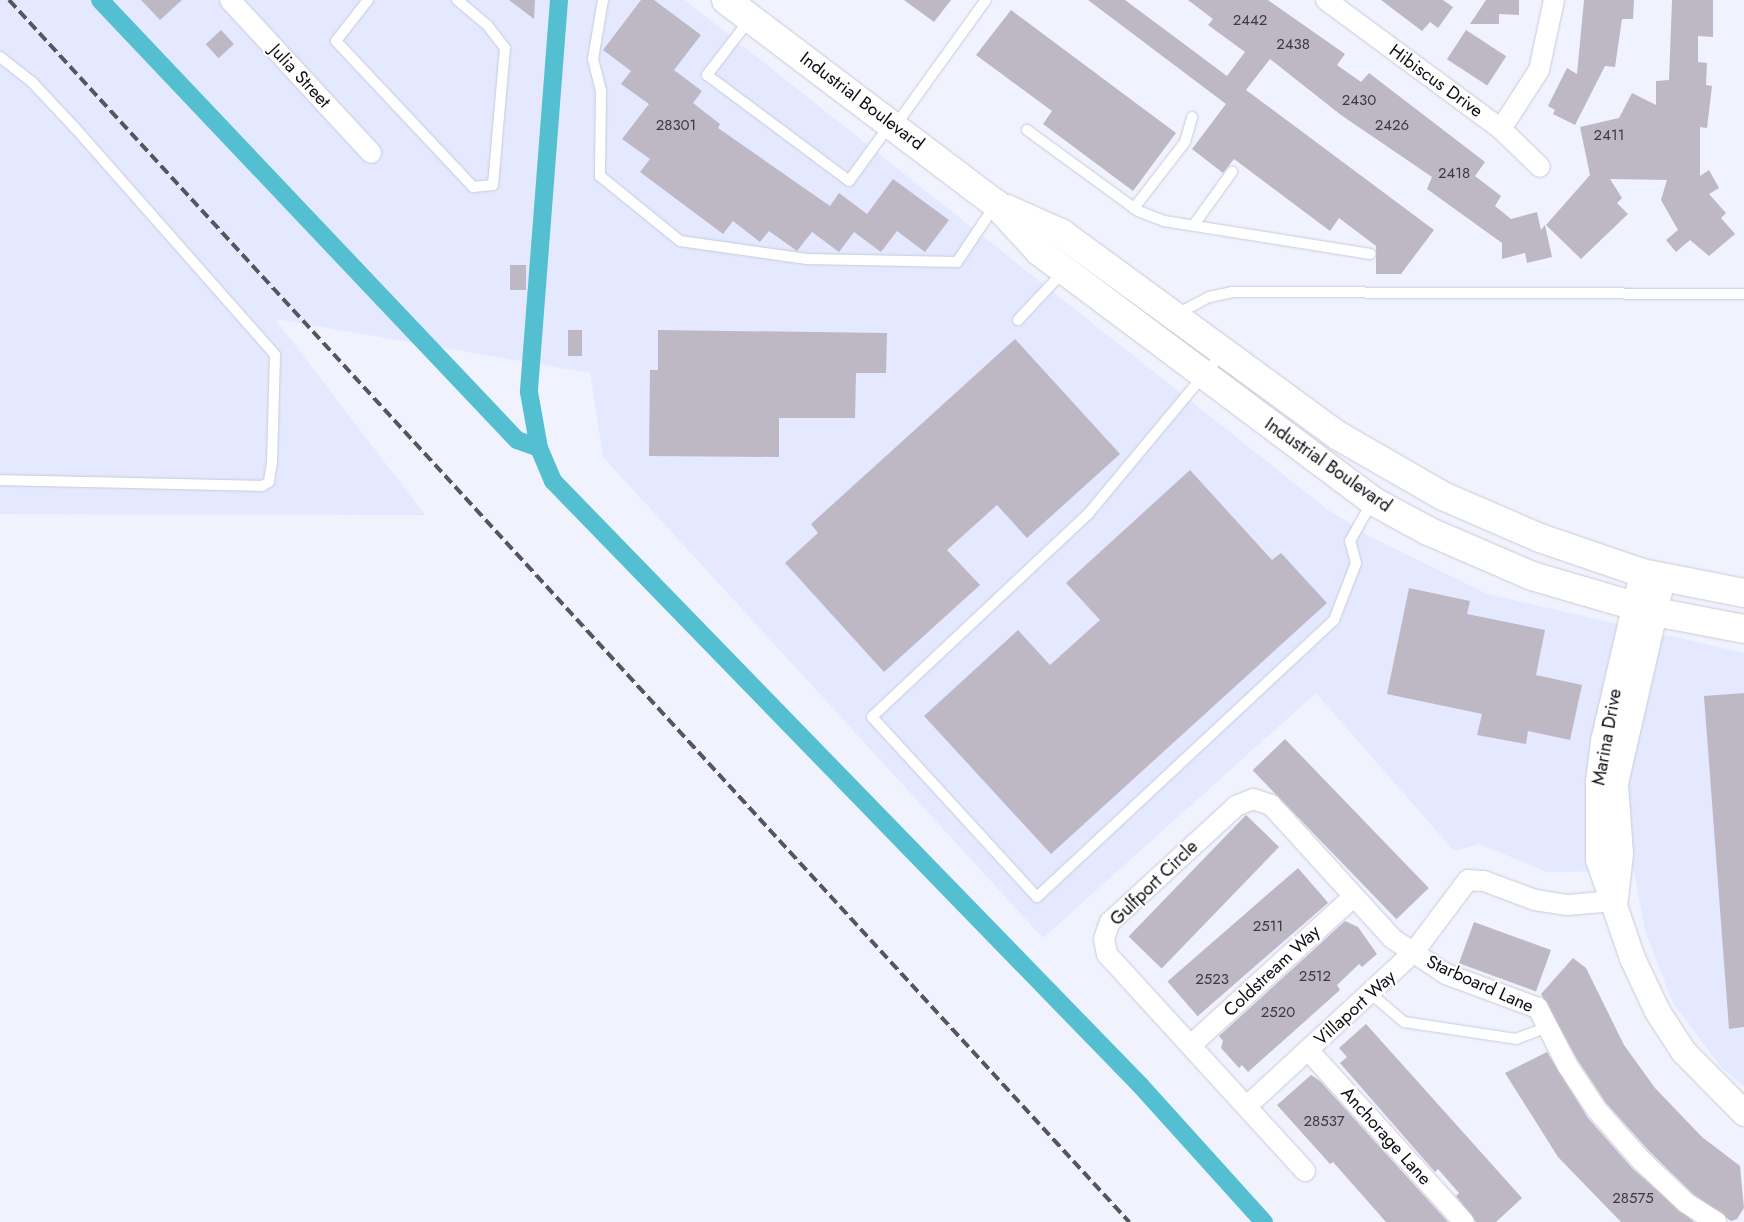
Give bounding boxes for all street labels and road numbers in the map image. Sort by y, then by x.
street label: Julia Street [265,40,335,112]
street label: Hibiscus Drive [1385,40,1487,122]
street label: Industrial Boulevard [796,47,928,155]
street label: Industrial Boulevard [1261,413,1395,517]
street label: Marina Drive [1588,687,1626,787]
street label: Gulfport Circle [1106,836,1202,930]
street label: Coldstream Way [1219,921,1325,1021]
street label: Starboard Lane [1423,951,1537,1017]
street label: Villaport Way [1310,966,1400,1050]
street label: Anchorage Lane [1336,1083,1436,1189]

